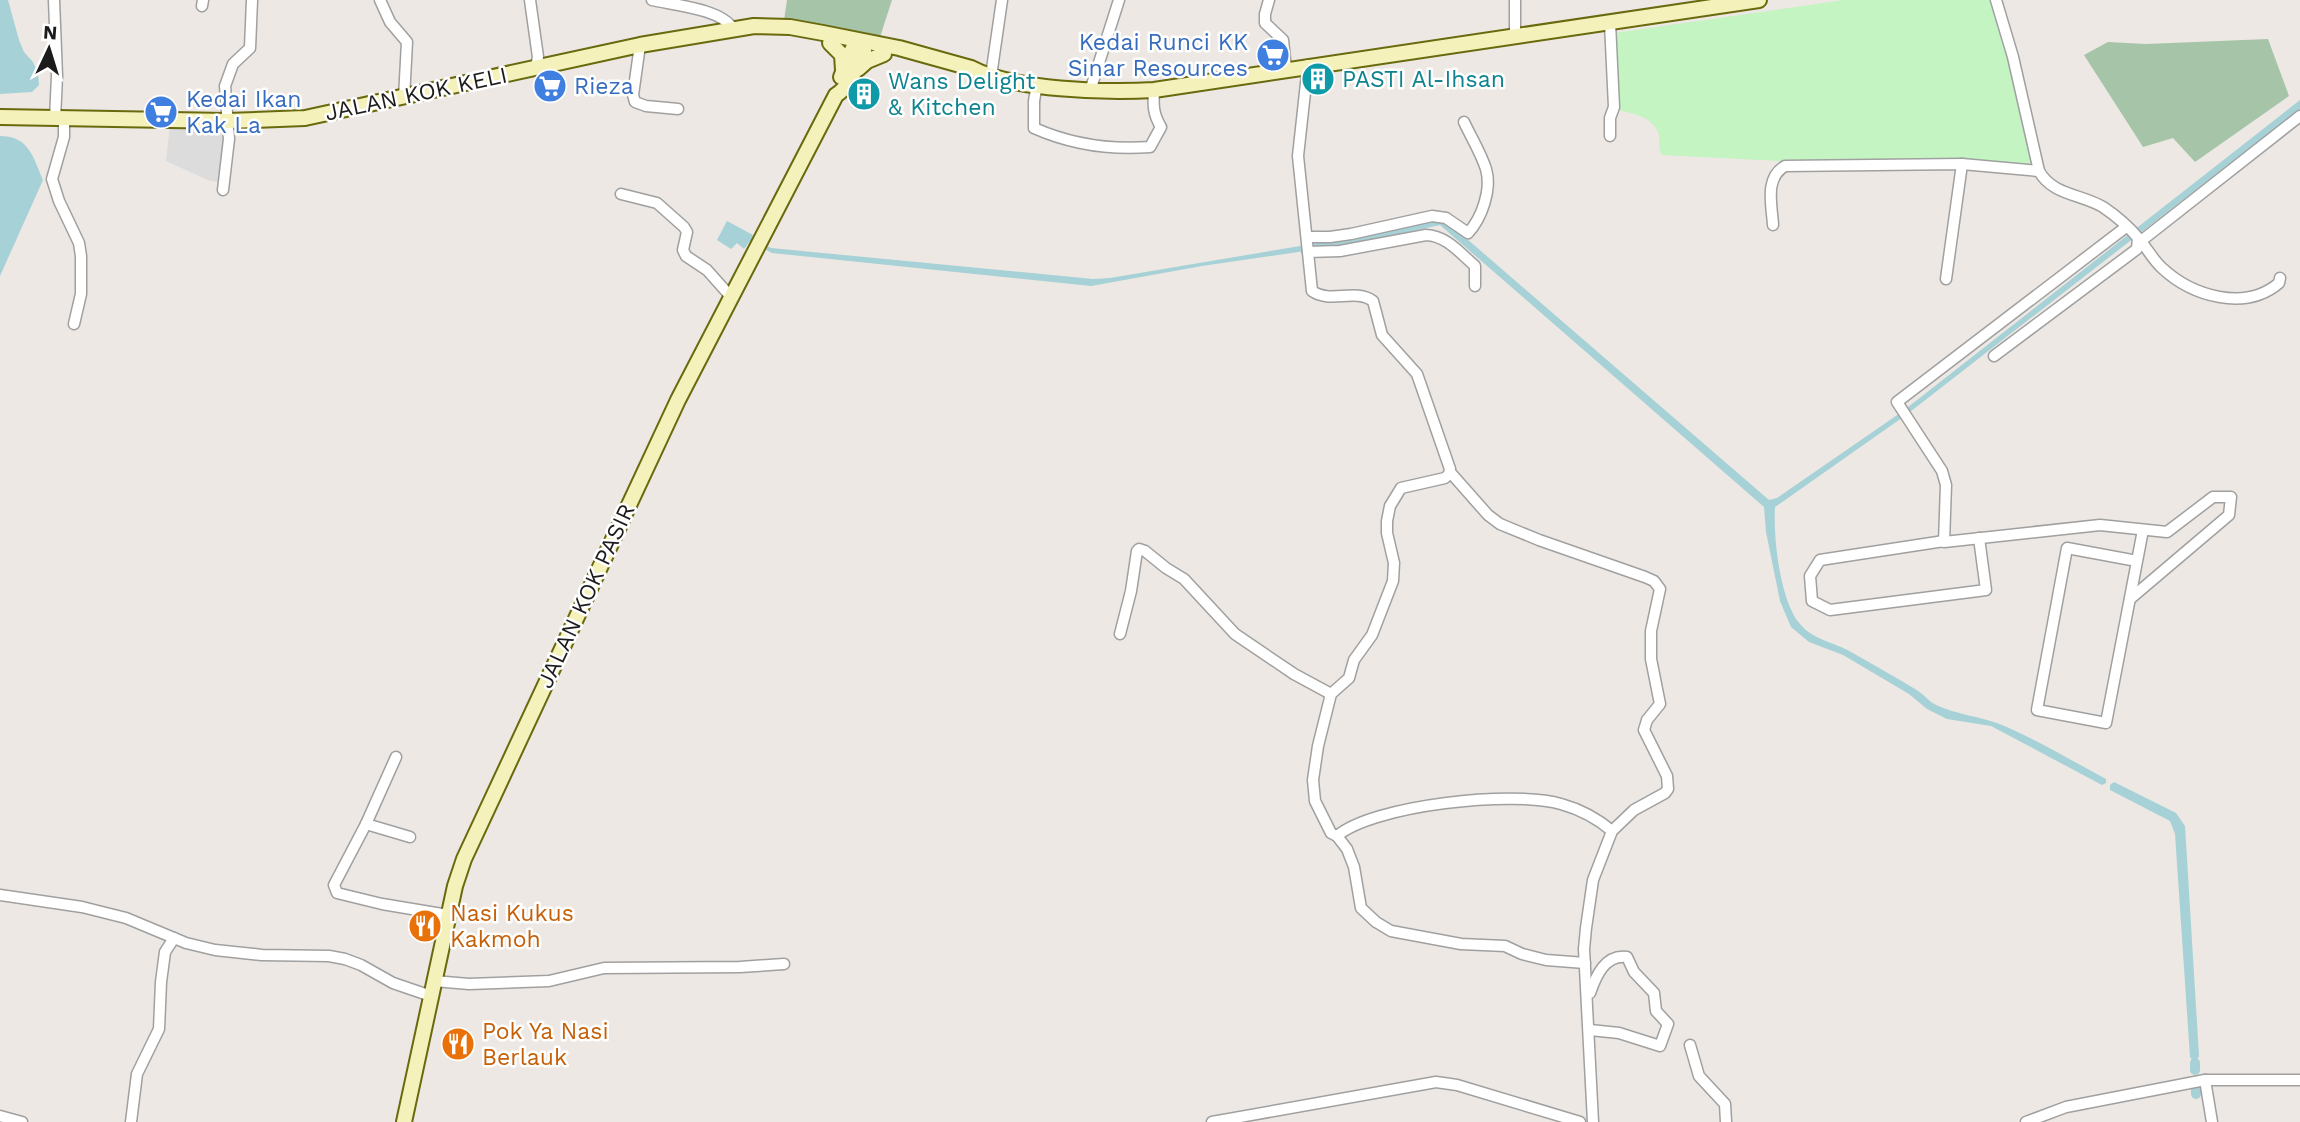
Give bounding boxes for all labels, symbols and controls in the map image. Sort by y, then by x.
north arrow [14,14,84,84]
text: N [42,21,58,45]
place label: Kedai Runci KK Sinar Resources [1068,29,1248,82]
supermarket icon: Kedai Runci KK Sinar Resources [1254,36,1292,74]
building icon: PASTI Al-Ihsan [1299,60,1337,98]
street label: JALAN KOK KELI [322,61,510,127]
place label: PASTI Al-Ihsan [1342,66,1505,93]
supermarket icon: Rieza [531,67,569,105]
place label: Wans Delight & Kitchen [888,68,1036,121]
place label: Rieza [574,73,634,100]
building icon: Wans Delight & Kitchen [845,75,883,113]
place label: Kedai Ikan Kak La [186,86,302,139]
supermarket icon: Kedai Ikan Kak La [142,93,180,131]
street label: JALAN KOK PASIR [531,500,641,692]
place label: Nasi Kukus Kakmoh [450,900,574,953]
restaurant icon: Nasi Kukus Kakmoh [406,907,444,945]
place label: Pok Ya Nasi Berlauk [482,1018,609,1071]
restaurant icon: Pok Ya Nasi Berlauk [439,1025,477,1063]

